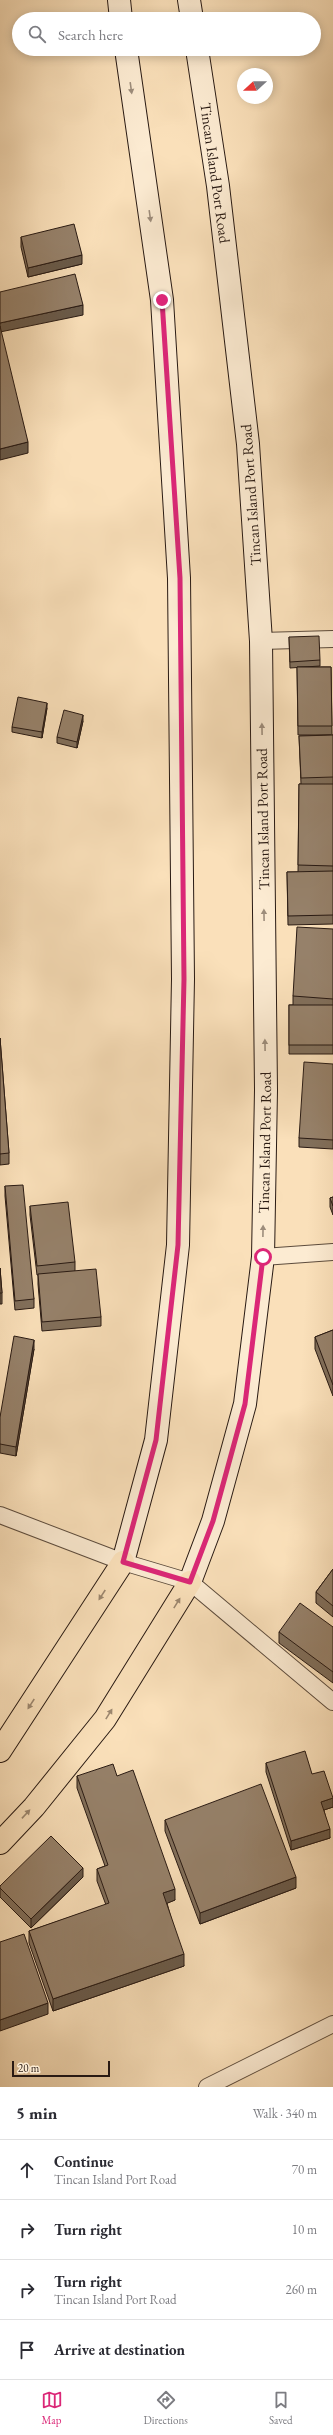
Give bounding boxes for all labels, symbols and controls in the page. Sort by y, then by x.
search box [12,12,321,56]
icon: search [26,23,48,45]
text: Search here [58,25,123,44]
north arrow [237,68,273,104]
one-way arrow [128,82,134,94]
street label: Tincan Island Port Road [196,102,235,245]
one-way arrow [147,210,153,222]
route end [153,291,171,309]
street label: Tincan Island Port Road [236,423,265,566]
one-way arrow [259,722,265,735]
street label: Tincan Island Port Road [252,748,273,890]
one-way arrow [261,908,267,921]
one-way arrow [262,1039,269,1051]
street label: Tincan Island Port Road [254,1071,275,1214]
one-way arrow [260,1225,267,1237]
route start [254,1248,272,1266]
one-way arrow [98,1590,106,1600]
one-way arrow [173,1598,181,1608]
one-way arrow [27,1699,35,1709]
one-way arrow [105,1708,112,1720]
one-way arrow [22,1809,31,1820]
scale bar [12,2059,110,2078]
text: 20 m [18,2061,39,2075]
text: 5 min [16,2102,57,2124]
text: Walk · 340 m [253,2105,317,2122]
text: Continue [54,2152,114,2171]
icon: ahead [16,2159,38,2181]
text: 70 m [292,2161,317,2178]
text: Tincan Island Port Road [54,2171,177,2188]
icon: right [16,2219,38,2241]
text: Turn right [54,2220,122,2239]
text: 10 m [292,2221,317,2238]
text: Turn right [54,2272,122,2291]
icon: right [16,2279,38,2301]
text: 260 m [286,2281,317,2298]
text: Tincan Island Port Road [54,2291,177,2308]
icon: arrive [16,2339,38,2361]
text: Arrive at destination [54,2340,185,2359]
tab: Map [41,2389,63,2427]
tab: Directions [144,2389,188,2427]
tab: Saved [269,2389,292,2427]

